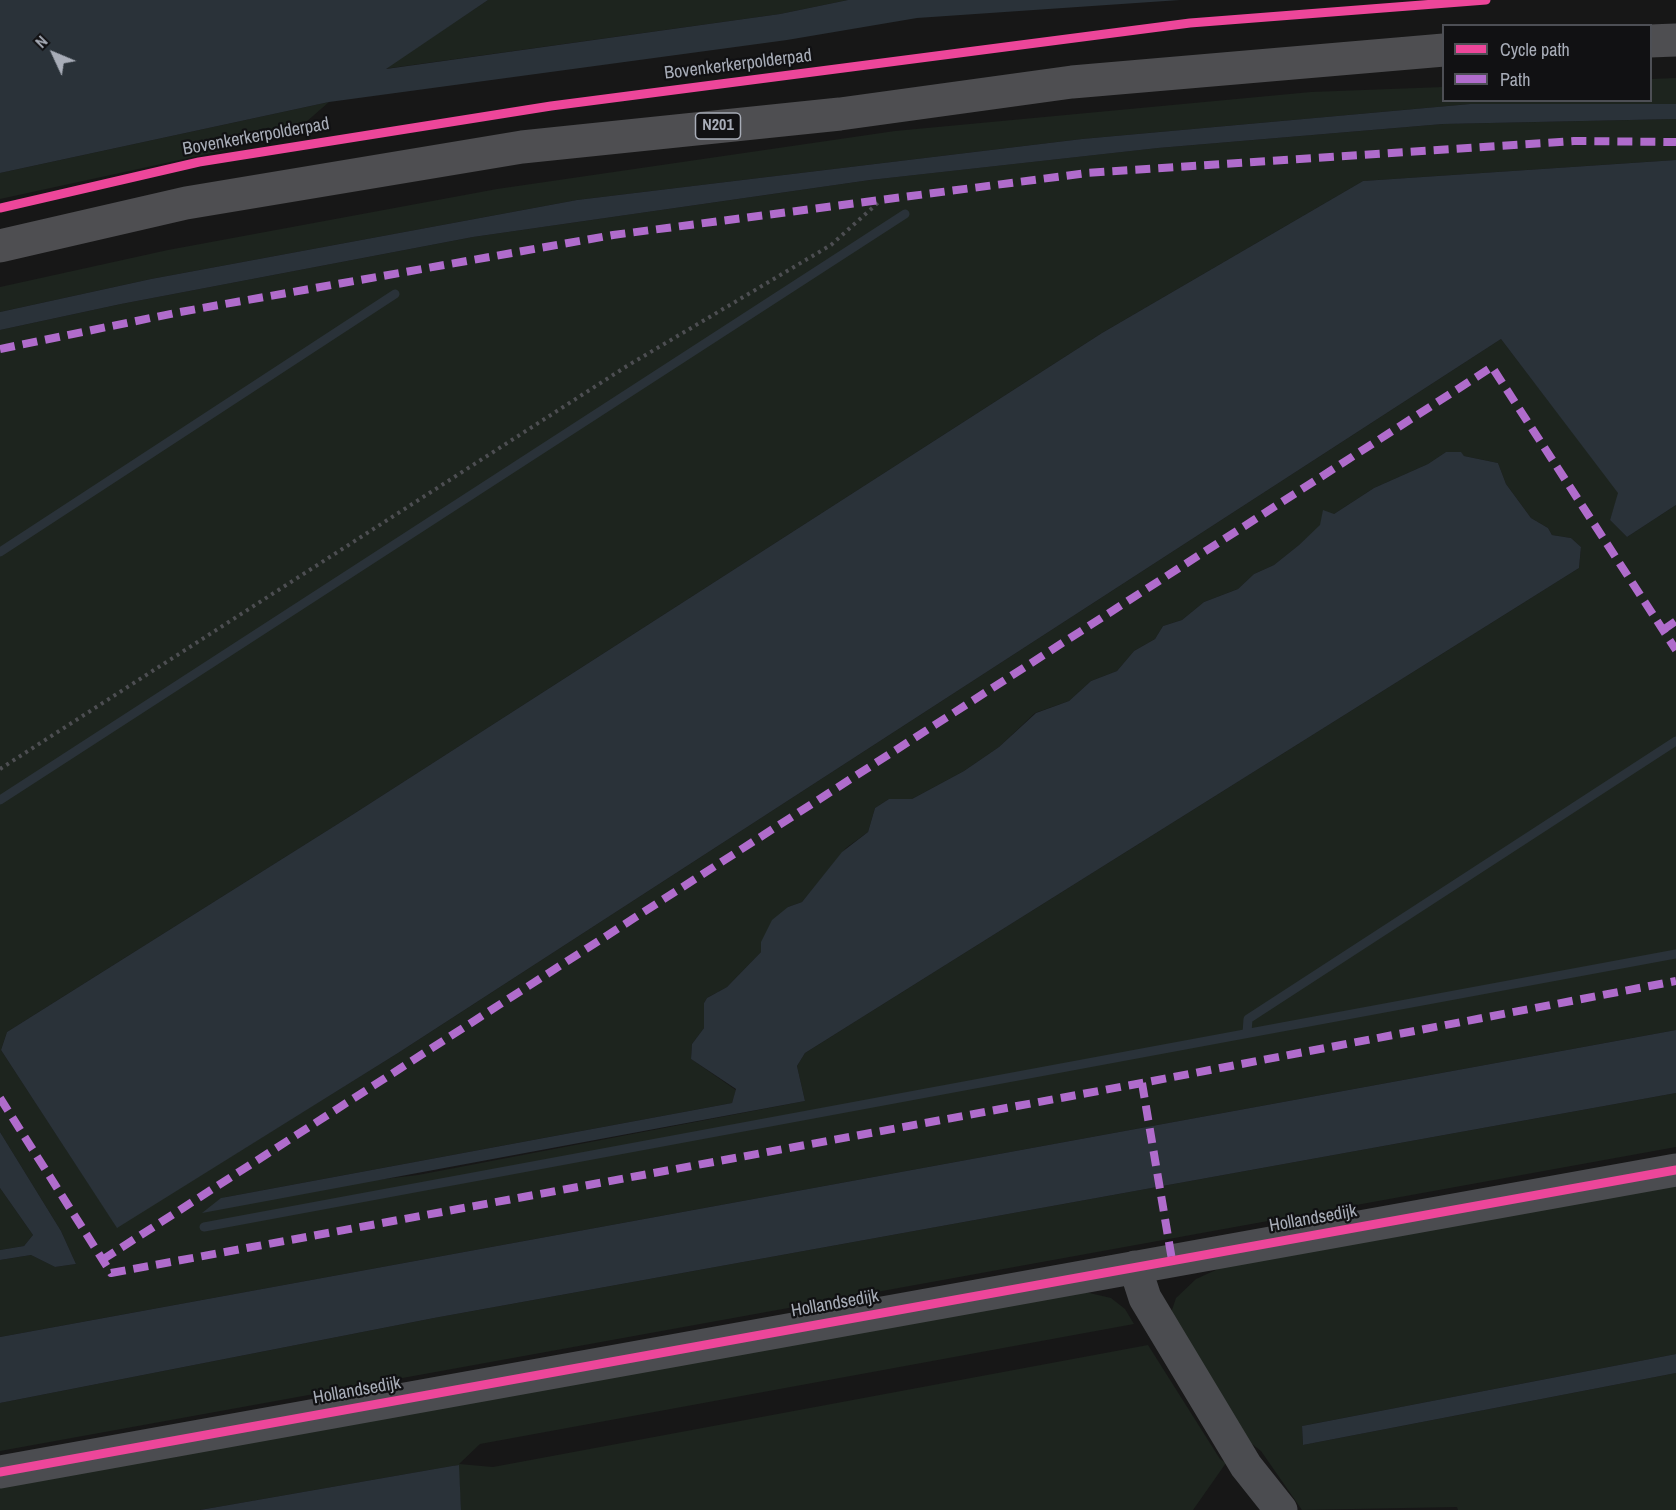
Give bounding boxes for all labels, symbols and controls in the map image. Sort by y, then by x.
north arrow [24,24,84,84]
legend [1442,24,1652,102]
text: N [30,30,52,53]
text: Cycle path [1500,37,1570,62]
street label: Bovenkerkerpolderpad [663,45,813,85]
text: Path [1500,67,1530,92]
street label: Bovenkerkerpolderpad [181,113,331,161]
road number: N201 [696,113,740,139]
street label: Hollandsedijk [1267,1201,1359,1237]
street label: Hollandsedijk [789,1286,881,1322]
street label: Hollandsedijk [311,1373,403,1409]

